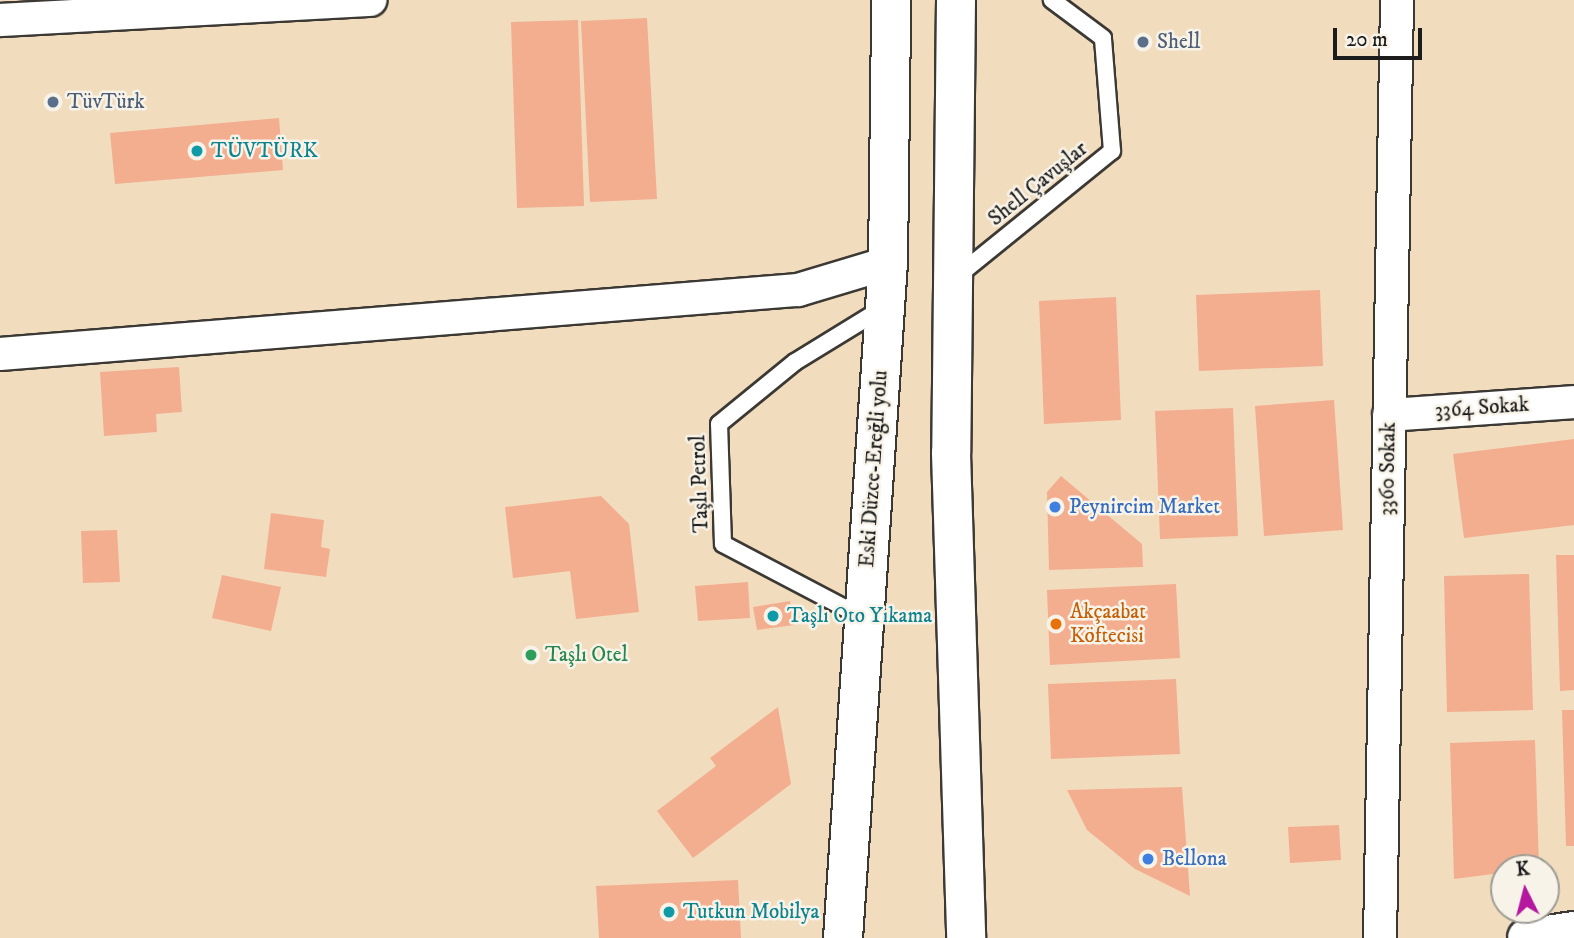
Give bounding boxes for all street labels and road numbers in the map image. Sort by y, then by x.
street label: Shell Çavuşlar [983,136,1093,232]
street label: Eski Düzce-Ereğli yolu [855,370,893,568]
street label: 3364 Sokak [1434,392,1530,424]
street label: 3360 Sokak [1375,422,1401,516]
street label: Taşlı Petrol [686,435,714,533]

